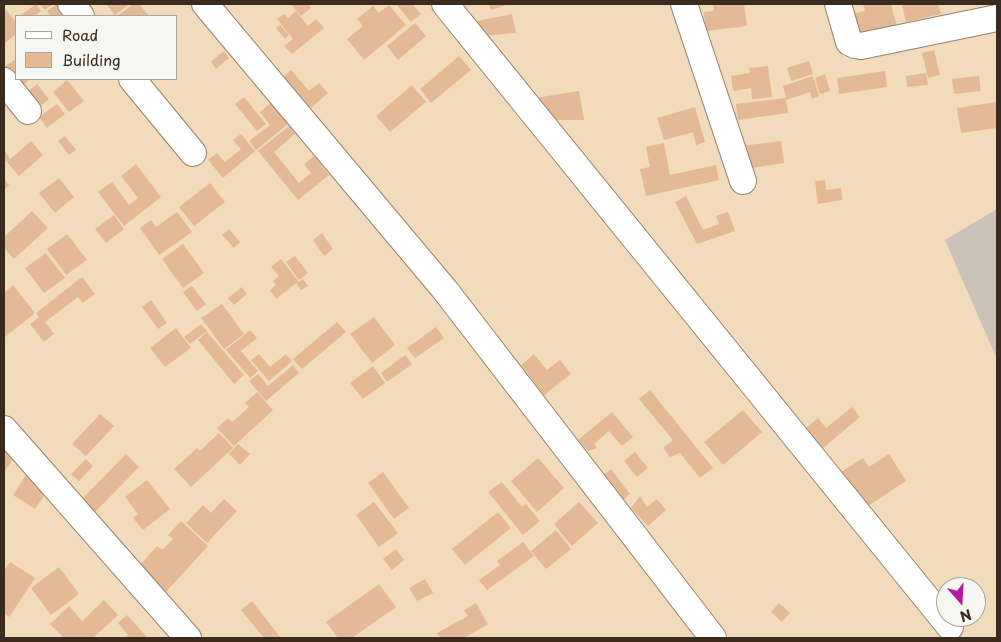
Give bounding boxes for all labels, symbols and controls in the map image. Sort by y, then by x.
legend [15,15,178,80]
text: Road [62,23,98,46]
text: Building [62,48,121,71]
north arrow [936,577,986,627]
text: N [957,604,974,627]

